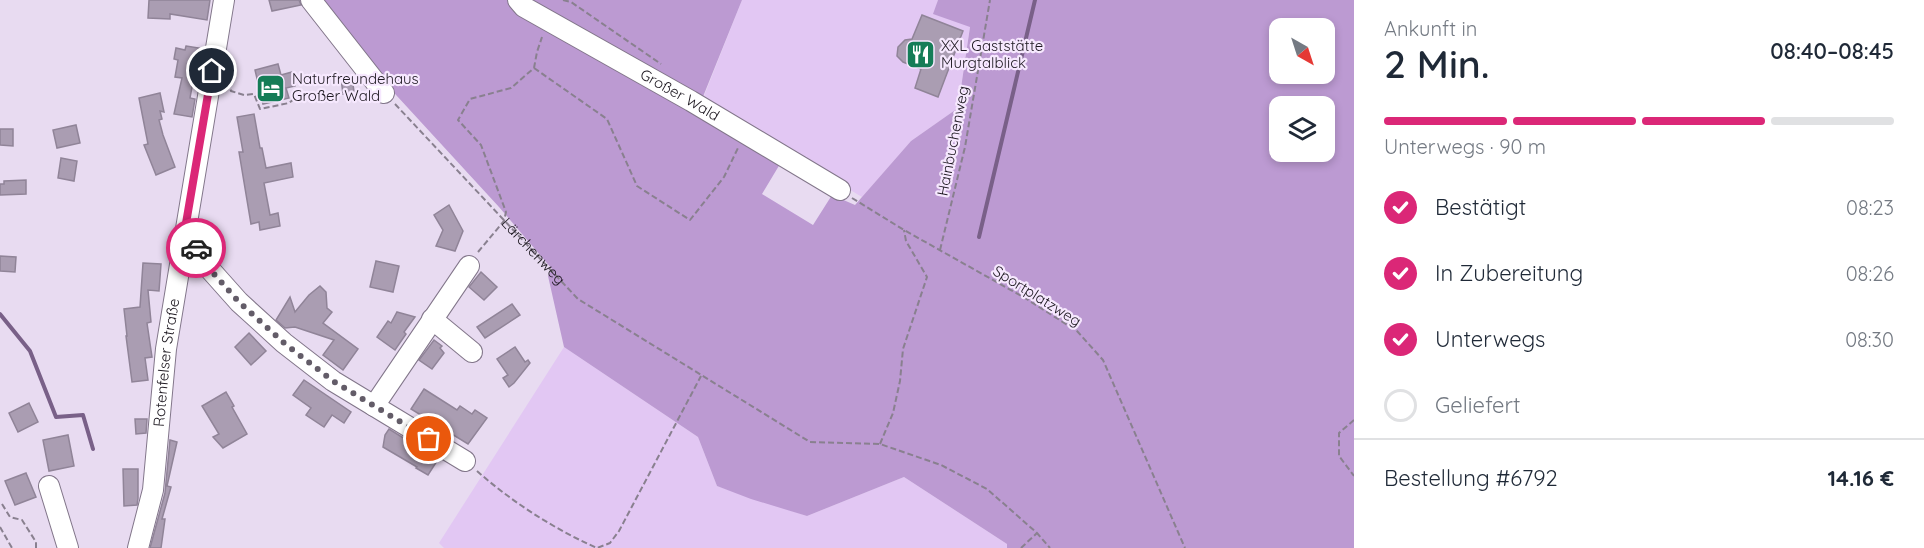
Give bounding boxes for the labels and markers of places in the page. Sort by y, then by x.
place label: XXL Gaststätte Murgtalblick [941,36,1043,72]
restaurant icon: XXL Gaststätte Murgtalblick [904,39,936,71]
pin [186,45,237,96]
place label: Naturfreundehaus Großer Wald [292,69,419,105]
hotel icon: Naturfreundehaus Großer Wald [255,72,287,104]
pin [403,413,454,464]

